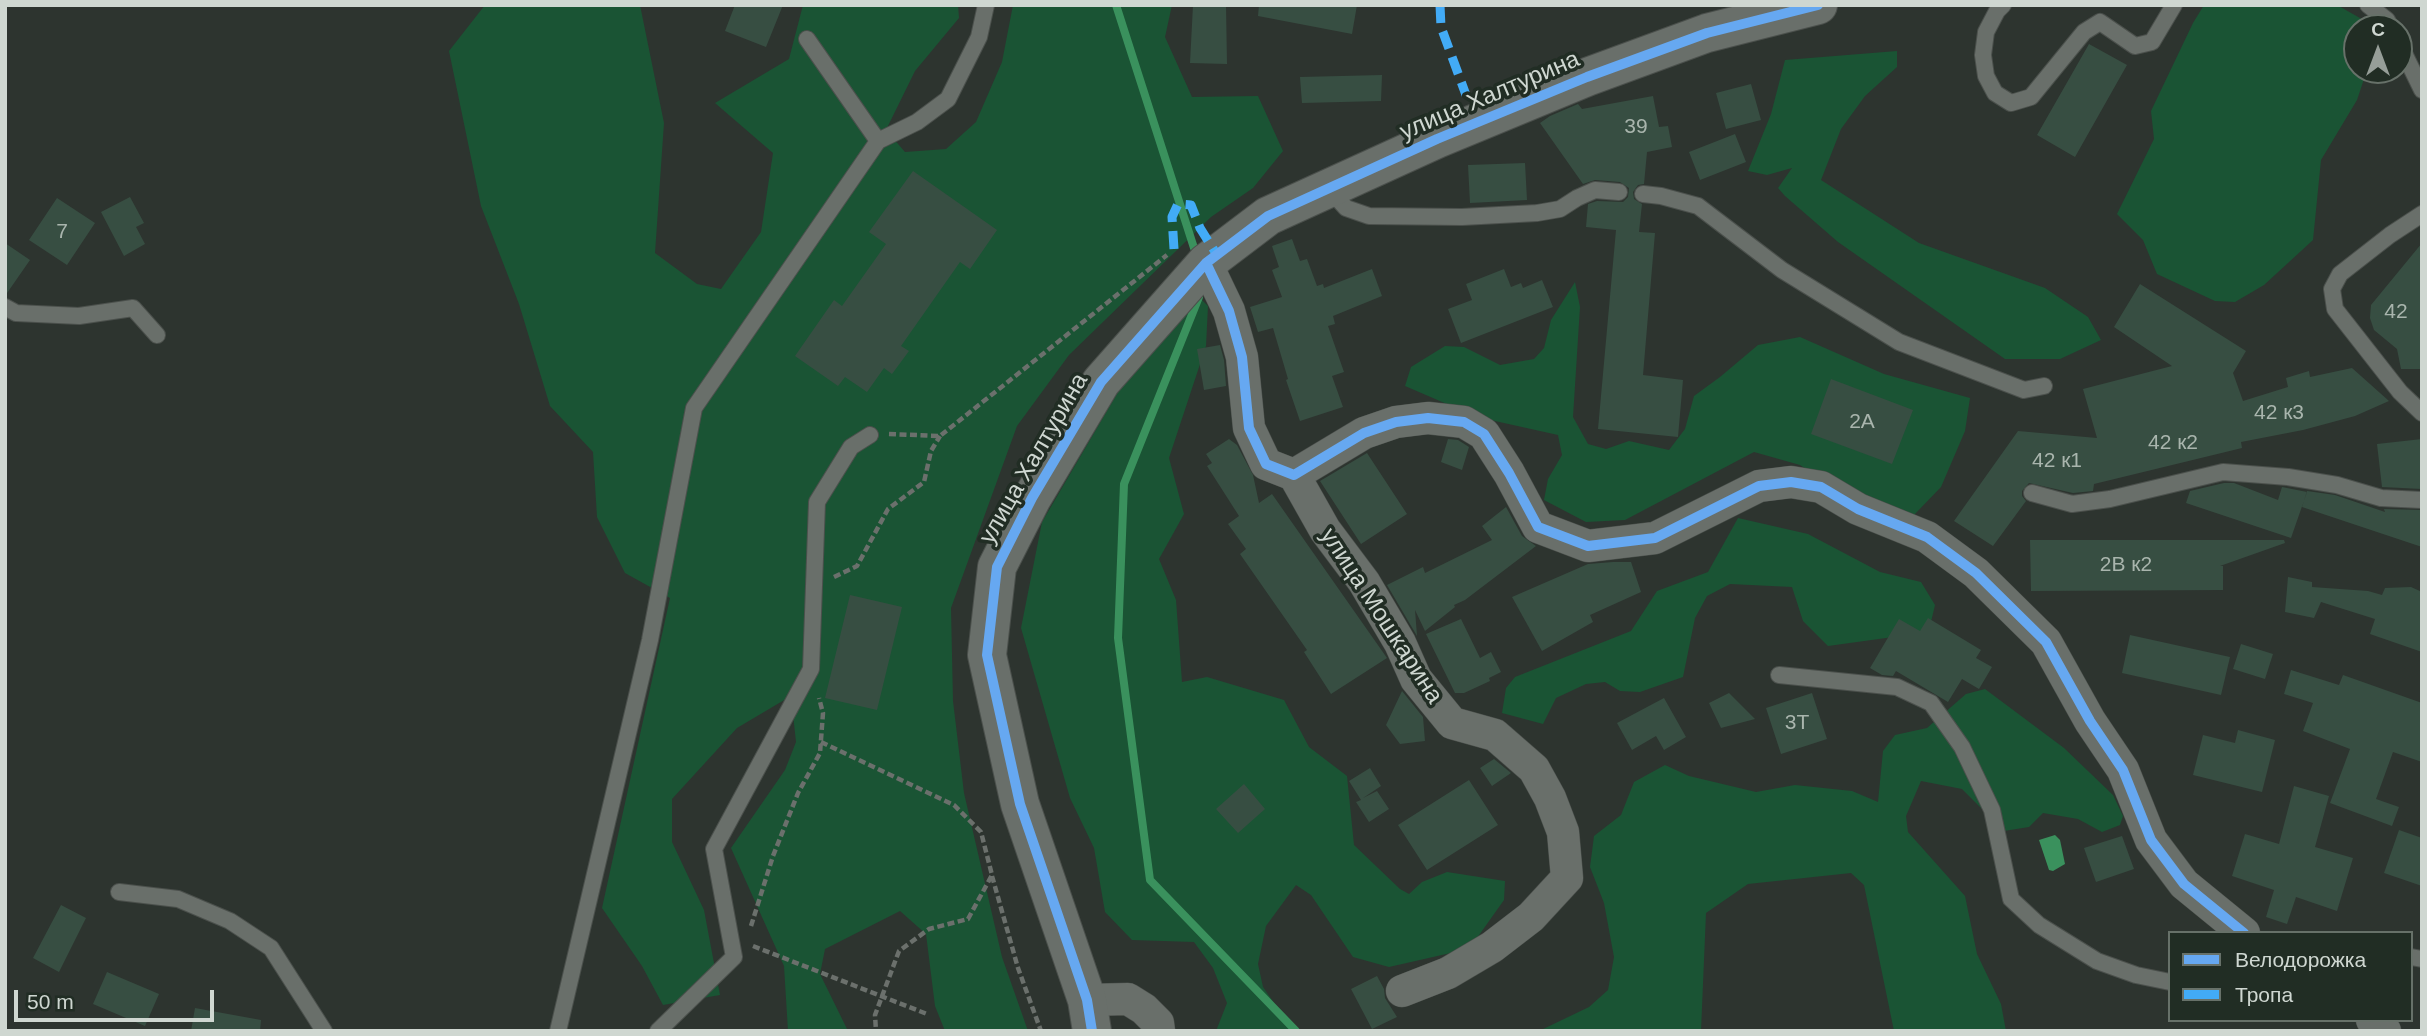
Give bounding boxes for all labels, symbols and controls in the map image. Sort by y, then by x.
north arrow [2343,14,2413,84]
text: С [2371,19,2385,40]
street label: улица Халтурина [1396,45,1584,147]
house number: 39 [1624,114,1648,140]
house number: 7 [56,219,68,245]
house number: 42 [2384,299,2408,325]
street label: улица Халтурина [973,369,1095,549]
house number: 42 к3 [2254,400,2304,426]
house number: 2А [1849,409,1875,435]
house number: 42 к2 [2148,430,2198,456]
house number: 42 к1 [2032,448,2082,474]
street label: улица Мошкарина [1314,523,1448,709]
house number: 2В к2 [2100,552,2152,578]
house number: 3Т [1785,710,1809,736]
legend [2168,931,2413,1022]
text: Велодорожка [2235,948,2366,971]
scale bar [18,976,217,1020]
text: Тропа [2235,983,2293,1006]
text: 50 m [27,990,74,1013]

